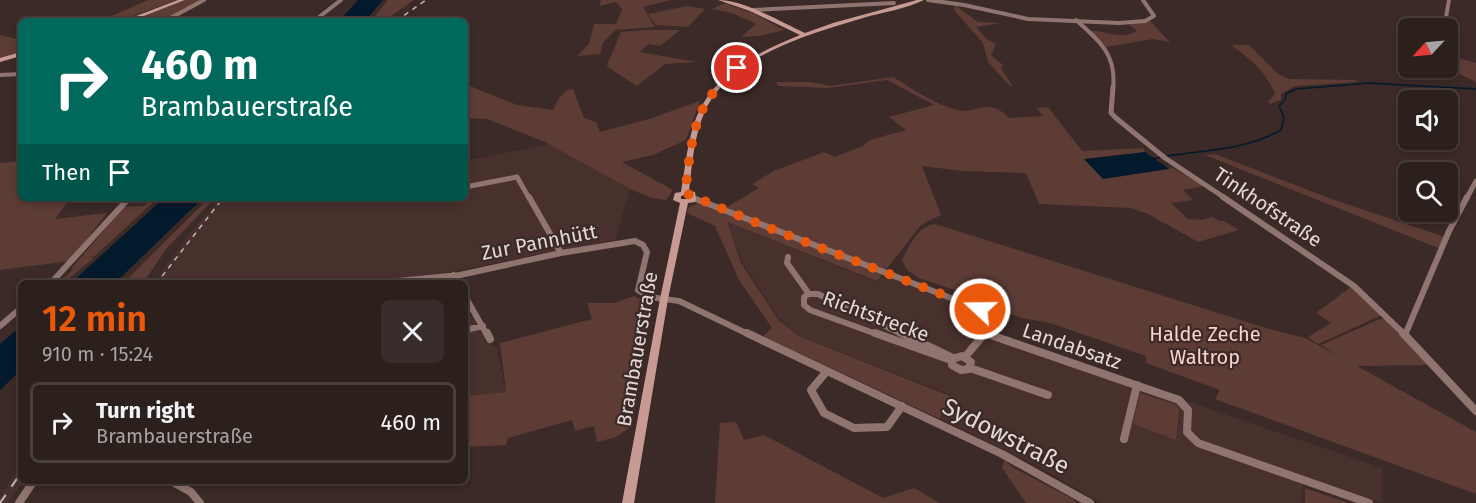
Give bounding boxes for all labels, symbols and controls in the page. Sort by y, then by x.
north arrow [1398,18,1458,78]
map controls [1398,18,1458,222]
text: 460 m [141,40,258,90]
icon: right [42,42,120,120]
pin [711,42,762,93]
icon: arrive [720,51,753,84]
button: sound [1398,90,1458,150]
text: Brambauerstraße [141,91,353,123]
icon: arrive [103,156,136,189]
text: Then [42,159,91,186]
street label: Tinkhofstraße [1209,162,1327,252]
button: search [1398,162,1458,222]
street label: Zur Pannhütt [479,219,600,265]
street label: Brambauerstraße [612,270,662,428]
position arrow [948,277,1012,341]
street label: Richtstrecke [820,286,932,346]
text: 12 min [42,297,147,341]
button: close [381,300,444,363]
street label: Landabsatz [1019,318,1125,374]
park label: Halde Zeche Waltrop [1149,322,1261,369]
text: 910 m · 15:24 [42,342,153,366]
street label: Sydowstraße [938,392,1074,480]
text: Turn right [96,397,195,424]
icon: right [45,406,78,439]
text: 460 m [381,409,441,436]
text: Brambauerstraße [96,424,253,448]

